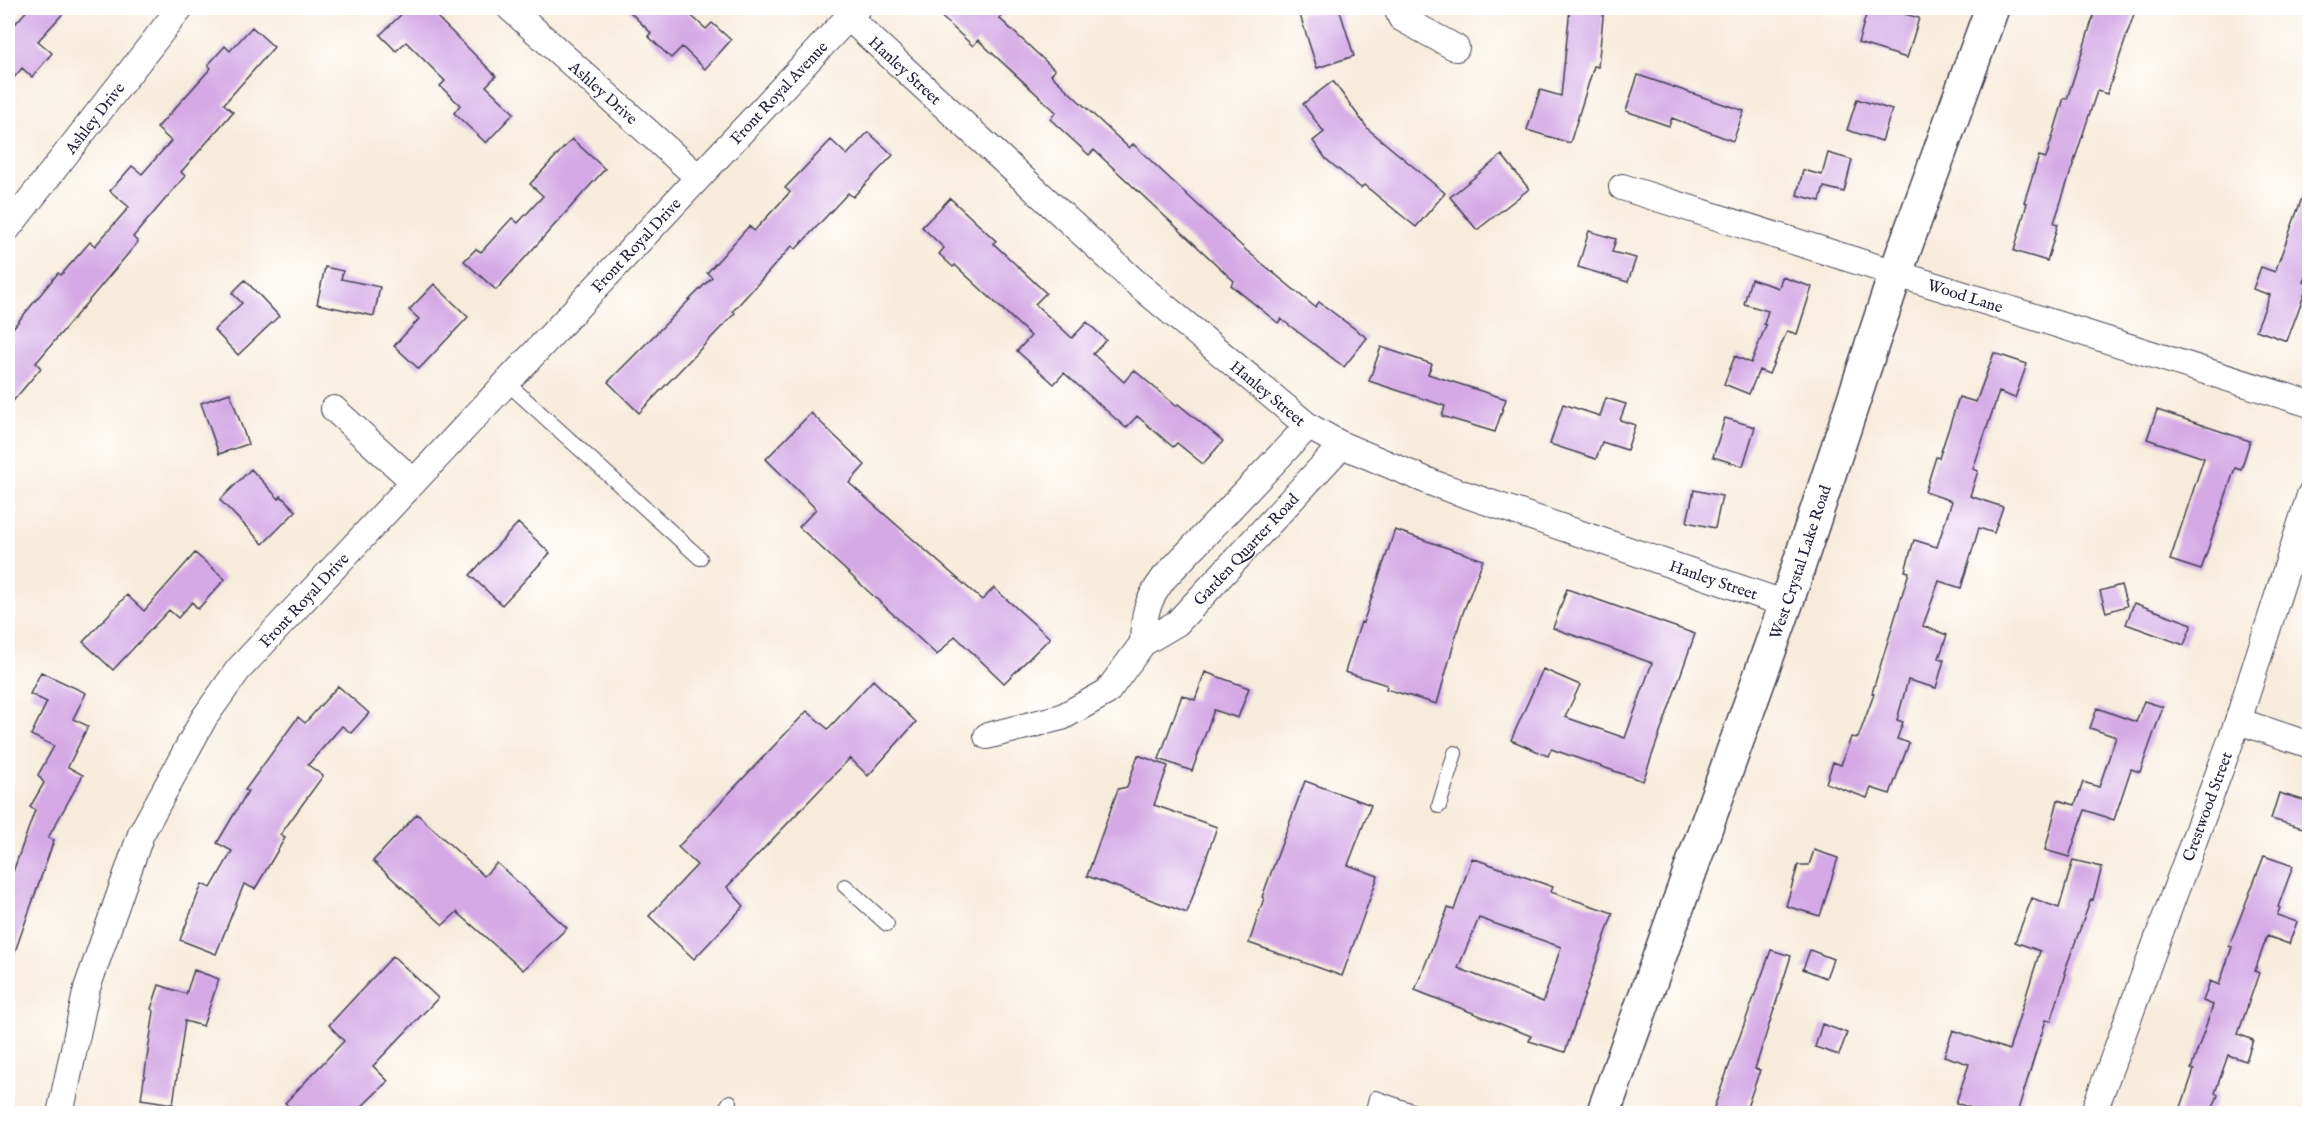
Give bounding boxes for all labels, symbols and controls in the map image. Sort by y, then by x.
street label: Hanley Street [863,33,945,110]
street label: Front Royal Avenue [727,38,833,149]
street label: Ashley Drive [563,57,641,130]
street label: Ashley Drive [61,79,130,159]
street label: Front Royal Drive [588,195,686,298]
street label: Wood Lane [1925,276,2005,318]
street label: Hanley Street [1225,357,1309,432]
street label: West Crystal Lake Road [1766,483,1837,642]
street label: Garden Quarter Road [1190,490,1304,611]
street label: Front Royal Drive [256,550,354,653]
street label: Hanley Street [1666,557,1760,606]
street label: Crestwood Street [2179,749,2238,864]

